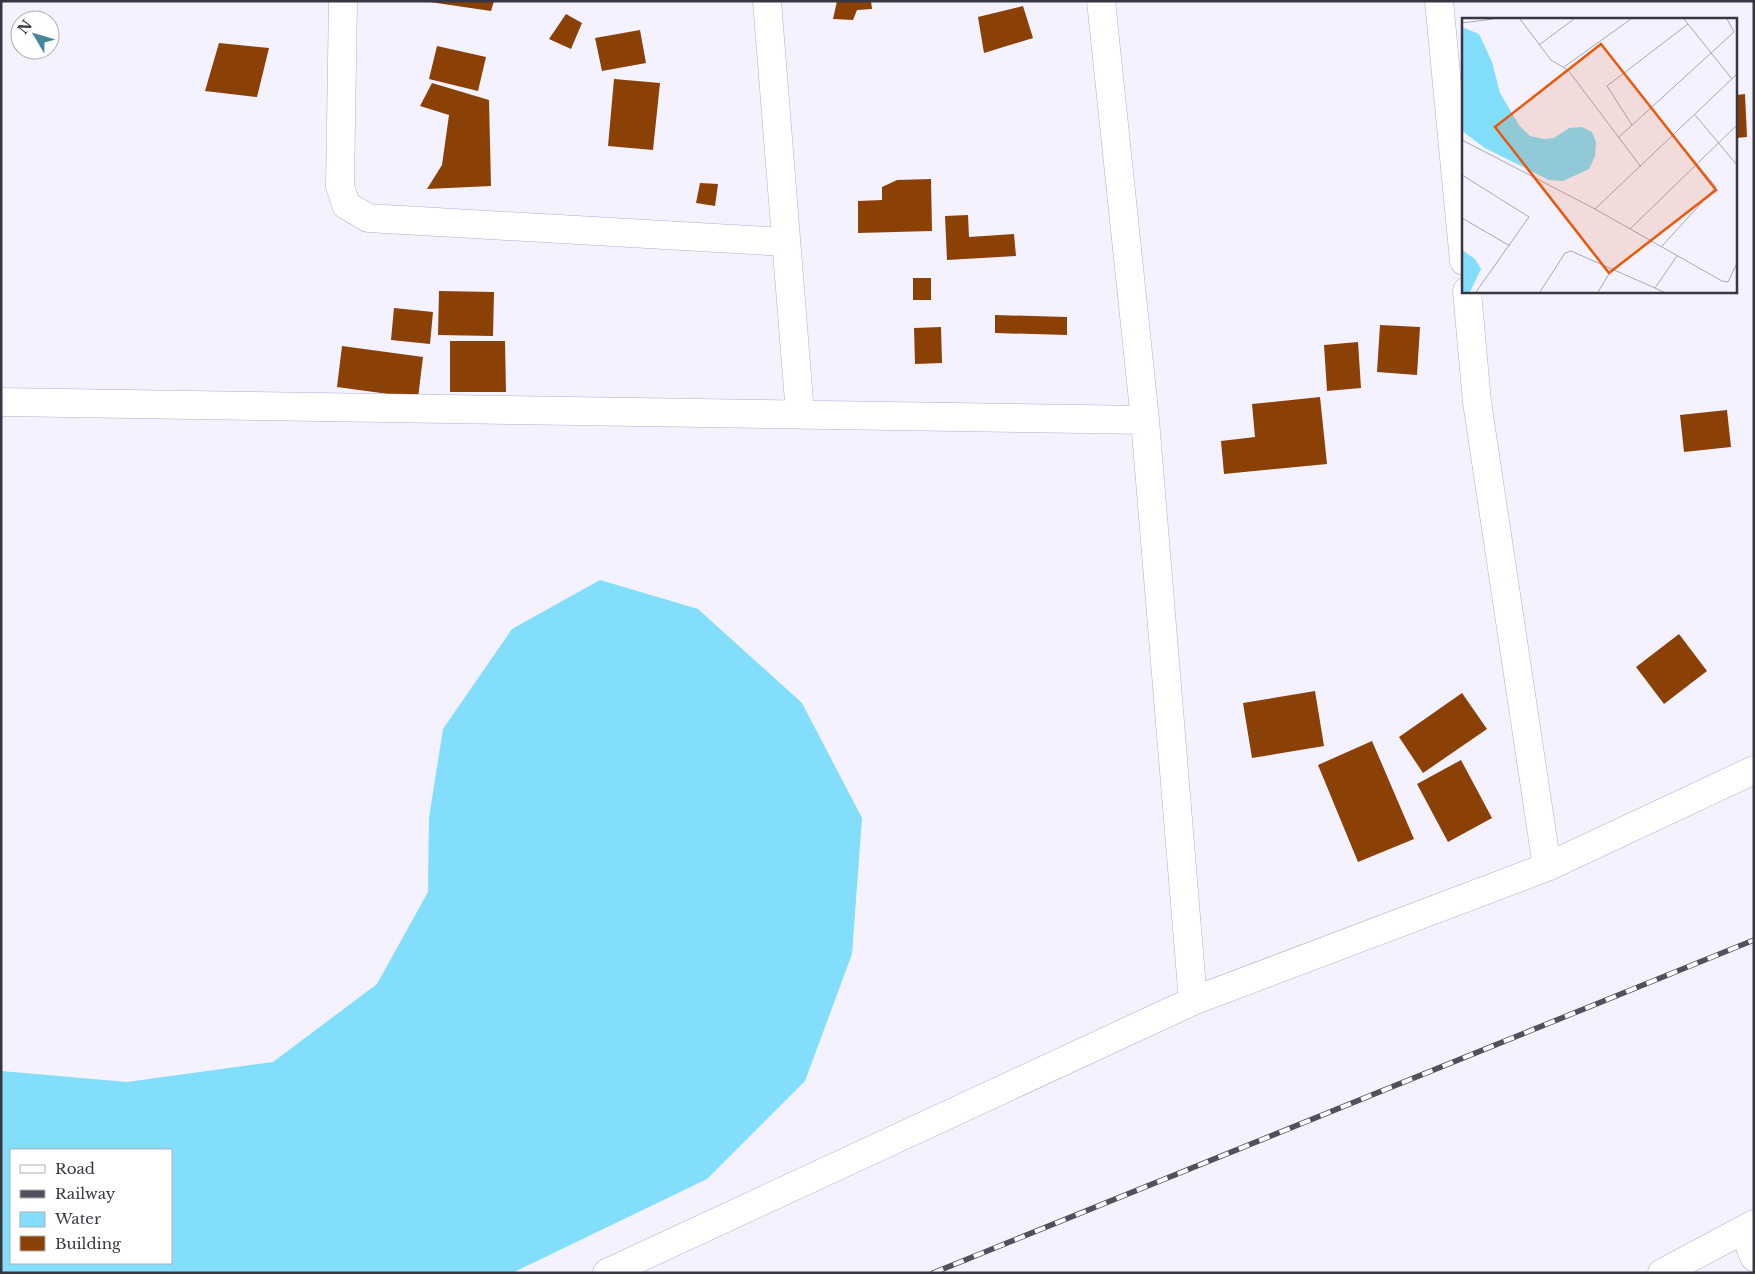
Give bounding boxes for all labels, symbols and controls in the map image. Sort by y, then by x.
north arrow [10,10,60,60]
text: N [14,16,36,38]
inset map [1462,18,1738,292]
legend [10,1149,172,1264]
text: Road [55,1159,95,1178]
text: Railway [55,1184,116,1203]
text: Water [54,1209,102,1228]
text: Building [55,1234,122,1253]

